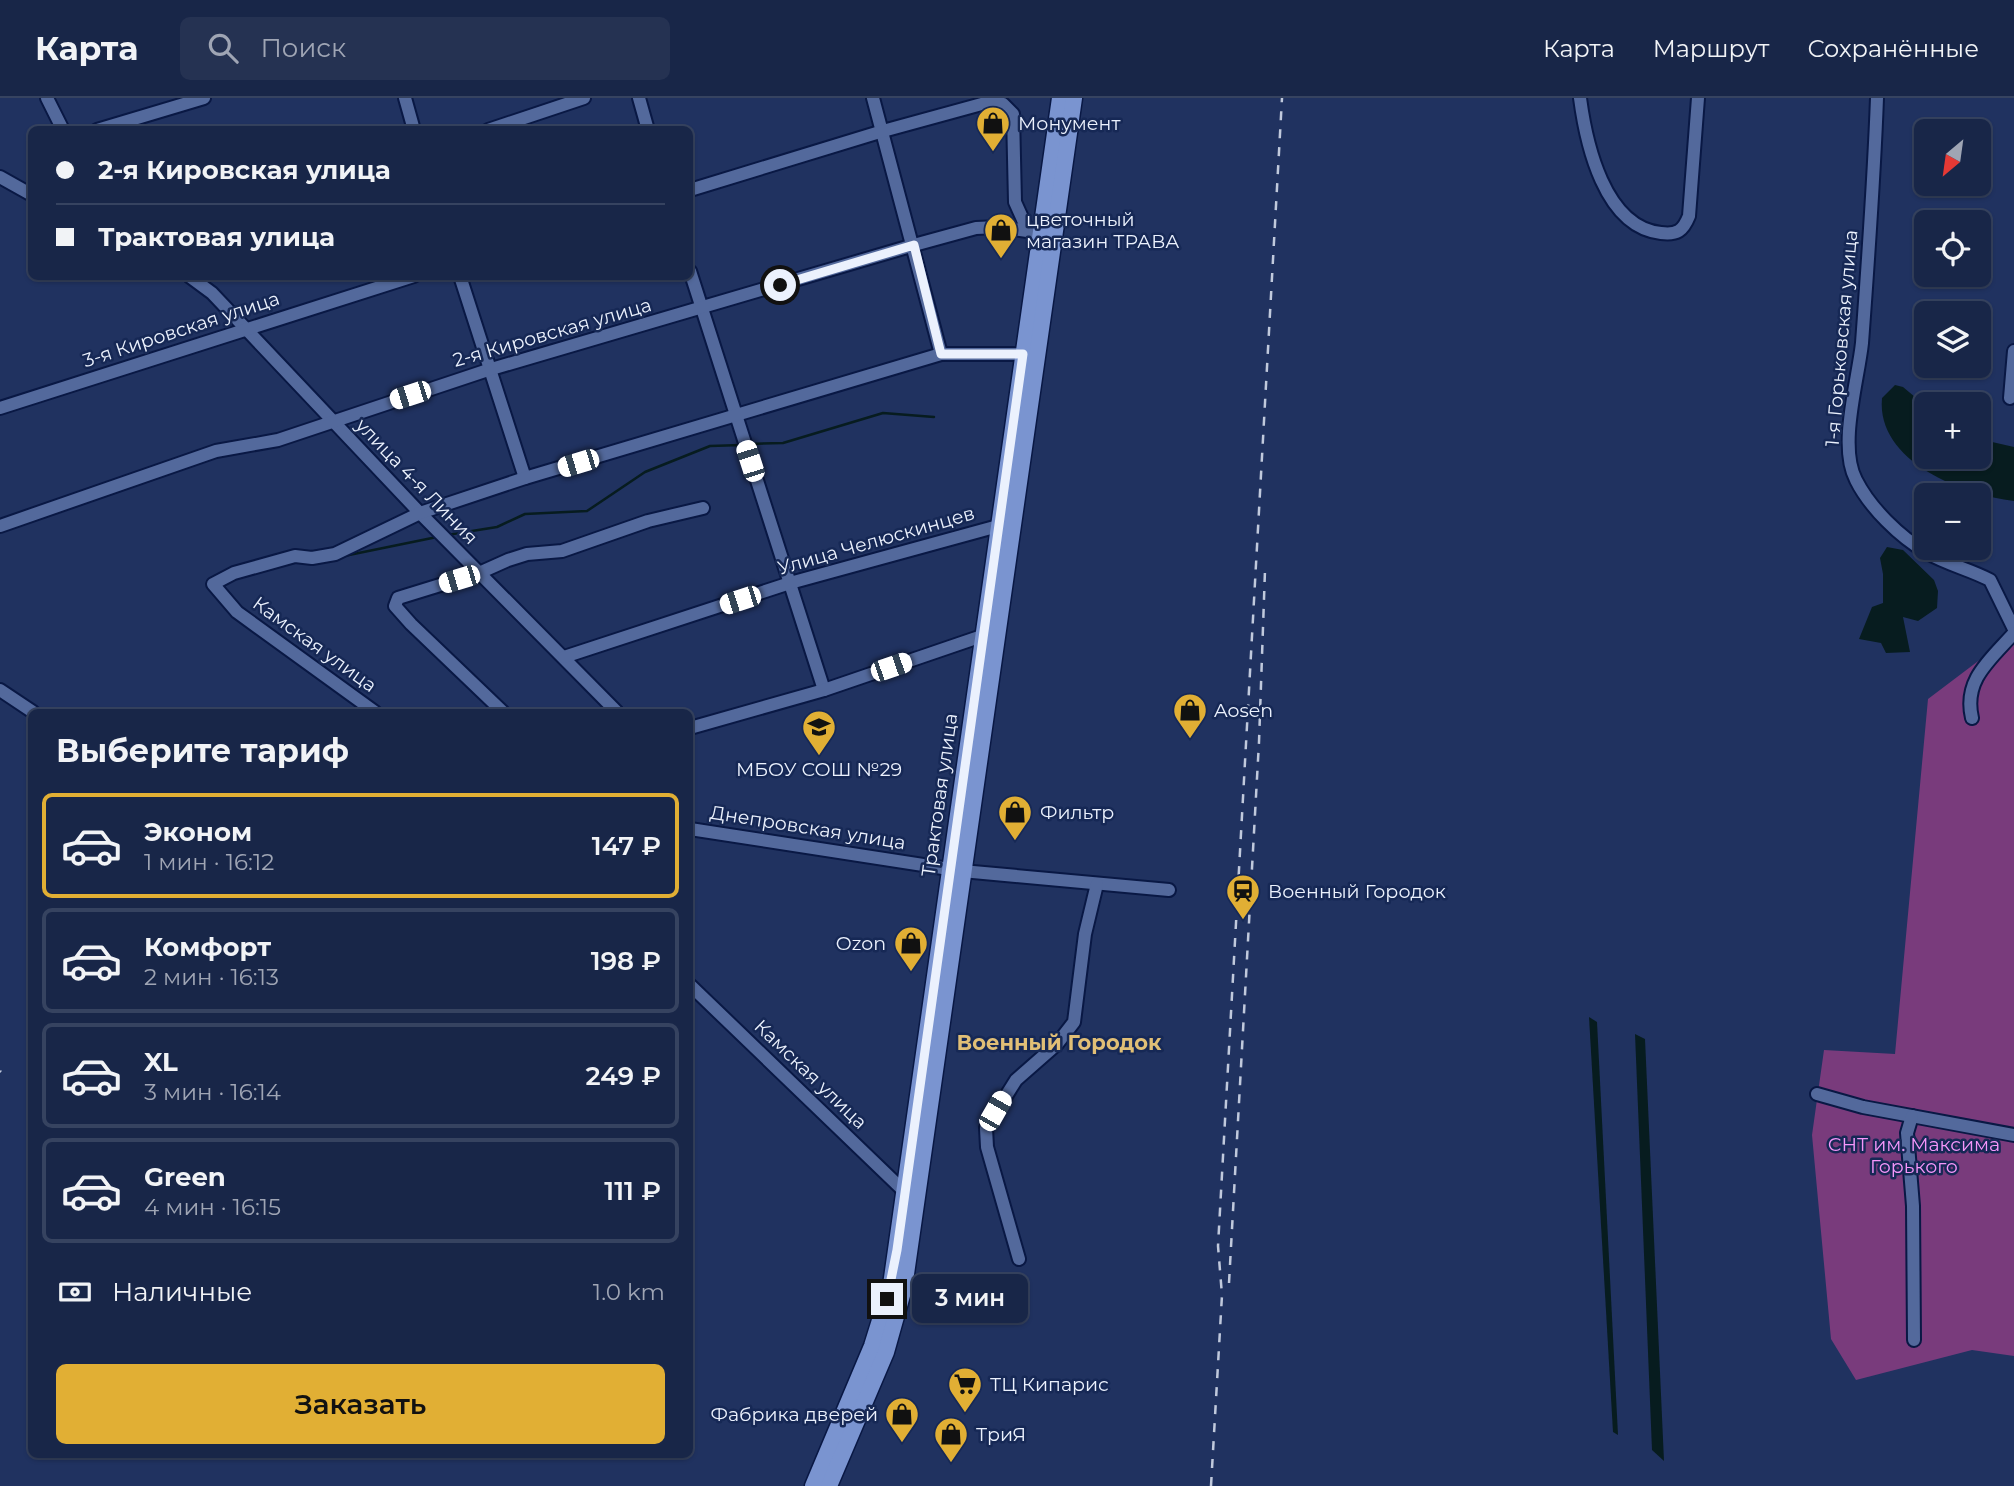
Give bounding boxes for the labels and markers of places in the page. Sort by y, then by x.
shop icon: Монумент [974,104,1012,153]
place label: Монумент [1018,112,1120,135]
place label: цветочный магазин ТРАВА [1026,208,1179,253]
shop icon: цветочный магазин ТРАВА [982,211,1020,260]
shop icon: Aosen [1171,691,1209,740]
place label: Aosen [1214,699,1273,722]
school or university icon: МБОУ СОШ №29 [800,708,838,757]
place label: МБОУ СОШ №29 [736,758,902,781]
shop icon: Фильтр [996,793,1034,842]
place label: Фильтр [1040,801,1114,824]
station icon: Военный Городок [1224,872,1262,921]
place label: Военный Городок [1268,880,1446,903]
shop icon: Ozon [892,924,930,973]
place label: Ozon [836,932,886,955]
supermarket icon: ТЦ Кипарис [946,1365,984,1414]
place label: ТЦ Кипарис [990,1373,1109,1396]
shop icon: Фабрика дверей [883,1395,921,1444]
place label: Фабрика дверей [710,1403,878,1426]
shop icon: ТриЯ [932,1415,970,1464]
place label: ТриЯ [976,1423,1026,1446]

